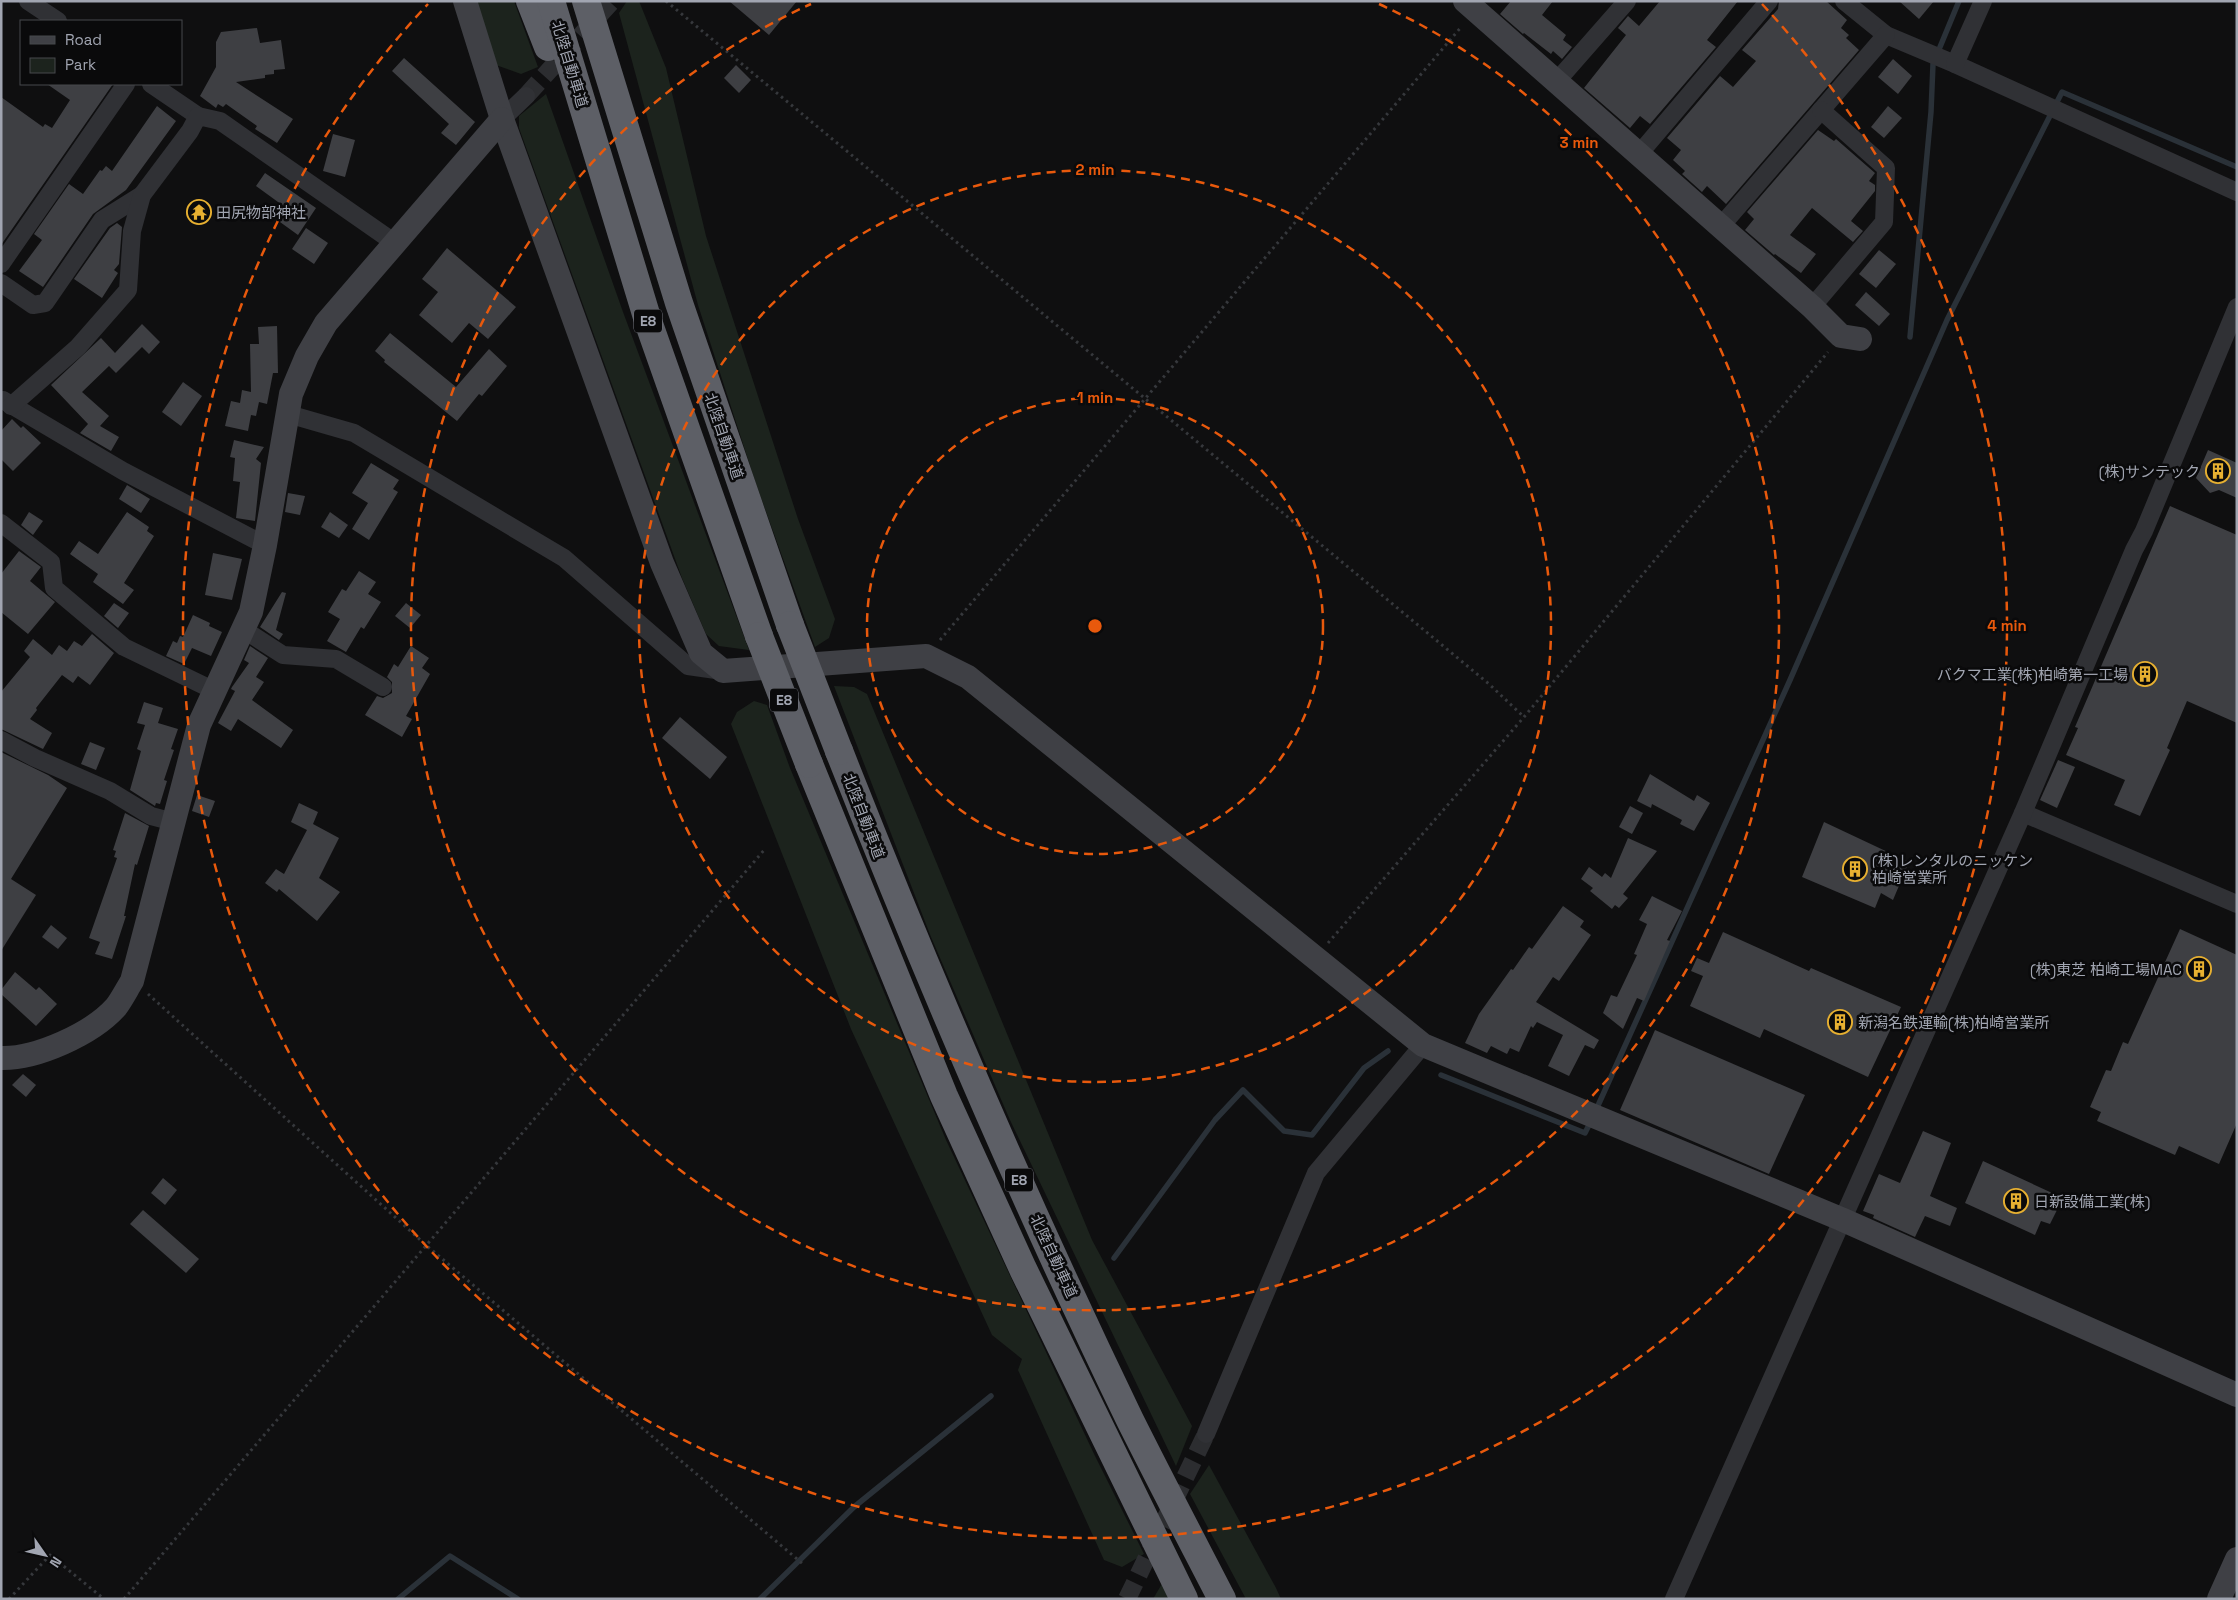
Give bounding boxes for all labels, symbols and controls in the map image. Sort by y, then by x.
street label: 北陸自動車道 [548,18,592,110]
legend [20,20,182,85]
text: Road [65,30,102,49]
text: Park [65,55,96,74]
text: 3 min [1560,133,1598,152]
text: 2 min [1076,160,1114,179]
temple icon: 田尻物部神社 [186,199,212,225]
place label: 田尻物部神社 [216,203,306,222]
road number: E8 [634,310,662,332]
text: 1 min [1077,388,1113,407]
street label: 北陸自動車道 [700,390,748,482]
building icon: (株)サンテック [2205,458,2231,484]
place label: (株)サンテック [2099,462,2200,482]
text: 4 min [1987,616,2027,635]
centre of rings [1086,617,1104,635]
building icon: バクマ工業(株)柏崎第一工場 [2132,661,2158,687]
place label: バクマ工業(株)柏崎第一工場 [1937,665,2128,685]
road number: E8 [770,688,798,712]
street label: 北陸自動車道 [839,771,889,861]
place label: (株)レンタルのニッケン 柏崎営業所 [1872,851,2033,887]
building icon: (株)レンタルのニッケン 柏崎営業所 [1842,856,1868,882]
building icon: (株)東芝 柏崎工場MAC [2186,956,2212,982]
place label: (株)東芝 柏崎工場MAC [2030,960,2182,980]
building icon: 新潟名鉄運輸(株)柏崎営業所 [1827,1009,1853,1035]
place label: 新潟名鉄運輸(株)柏崎営業所 [1858,1013,2049,1033]
road number: E8 [1005,1168,1033,1192]
building icon: 日新設備工業(株) [2003,1188,2029,1214]
place label: 日新設備工業(株) [2034,1192,2150,1212]
street label: 北陸自動車道 [1026,1211,1082,1301]
north arrow [20,1530,70,1580]
text: N [46,1553,66,1571]

